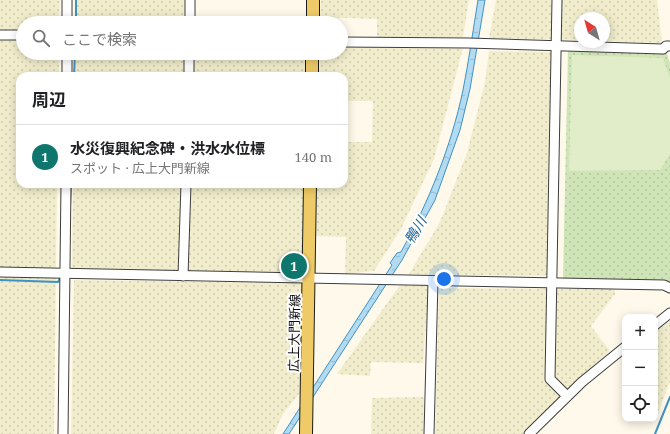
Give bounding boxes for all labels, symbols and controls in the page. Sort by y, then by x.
north arrow [574,12,610,48]
search box [16,16,348,60]
icon: search [30,27,52,49]
text: ここで検索 [62,29,137,49]
text: 周辺 [32,88,66,111]
text: 水災復興紀念碑・洪水水位標 [70,138,265,158]
text: 1 [41,148,49,166]
text: 140 m [295,148,332,166]
text: スポット · 広上大門新線 [70,159,210,177]
water label: 鴨川 [400,211,431,247]
pin: 1 [281,251,307,281]
your location [434,269,454,289]
street label: 広上大門新線 [284,294,304,372]
map controls [622,314,658,422]
button: + [622,314,658,350]
button: − [622,350,658,386]
button: locate [622,386,658,422]

